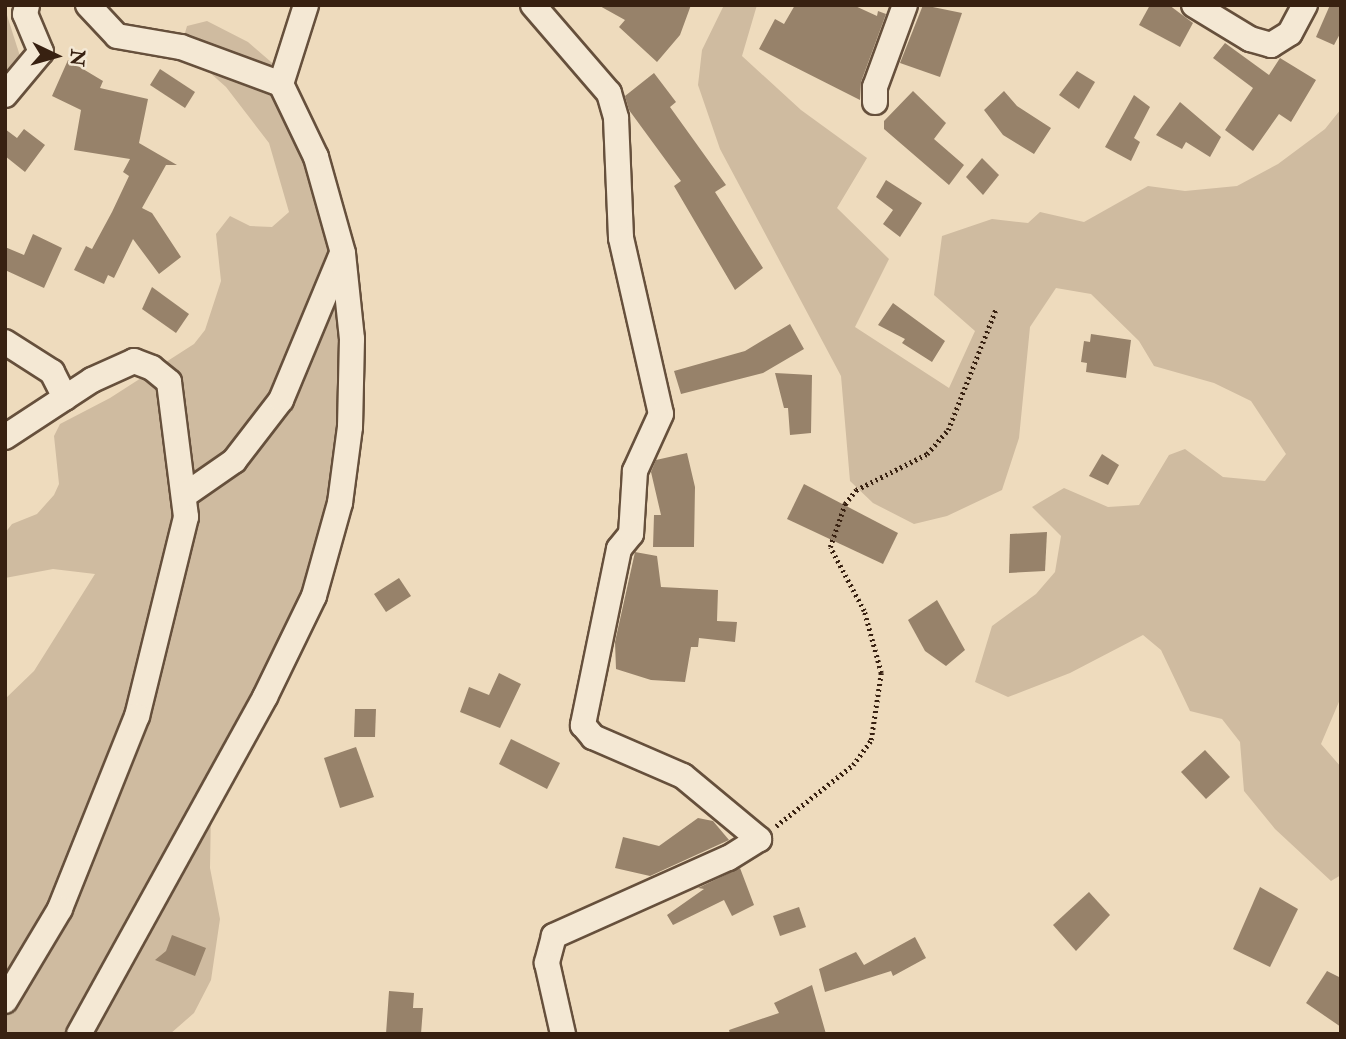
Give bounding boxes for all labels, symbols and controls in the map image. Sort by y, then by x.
north arrow [21,21,91,91]
text: N [64,48,90,67]

